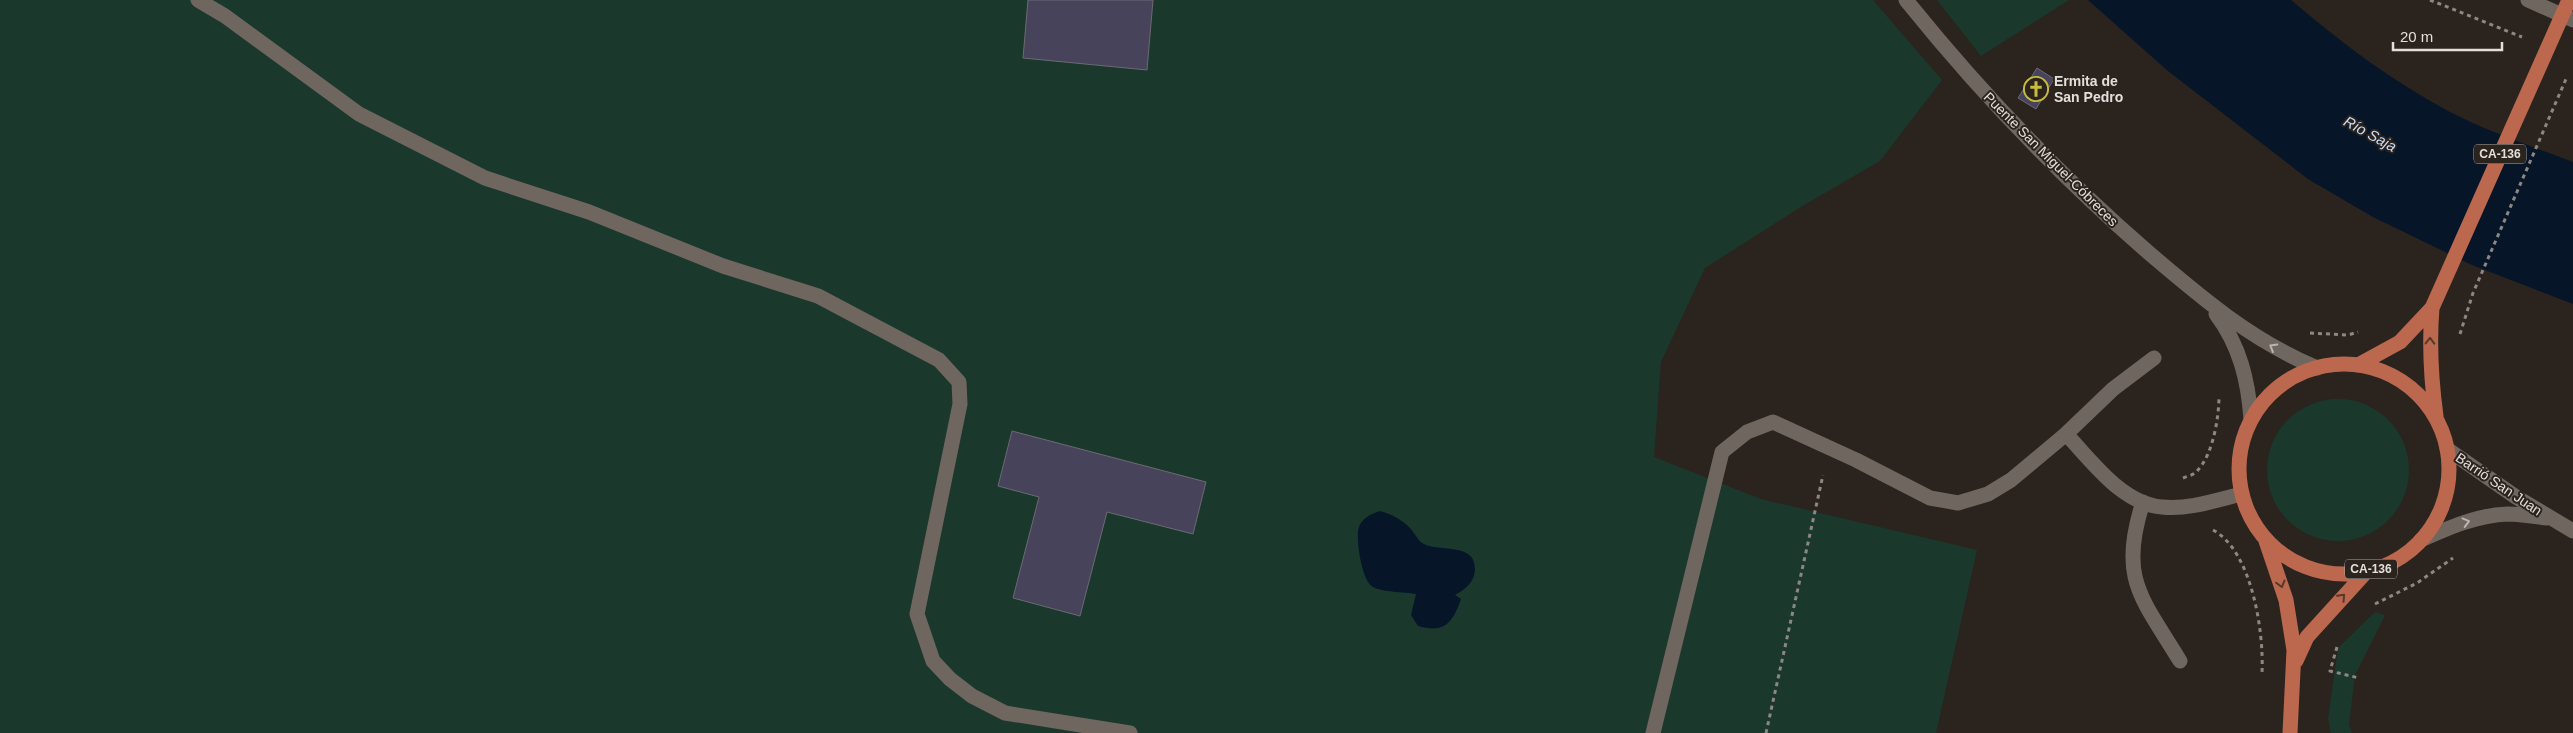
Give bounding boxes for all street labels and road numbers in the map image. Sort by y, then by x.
street label: Puente San Miguel-Cóbreces [1981,89,2121,229]
road number: CA-136 [2474,144,2526,164]
street label: Barrió San Juan [2453,449,2545,519]
road number: CA-136 [2345,560,2397,578]

